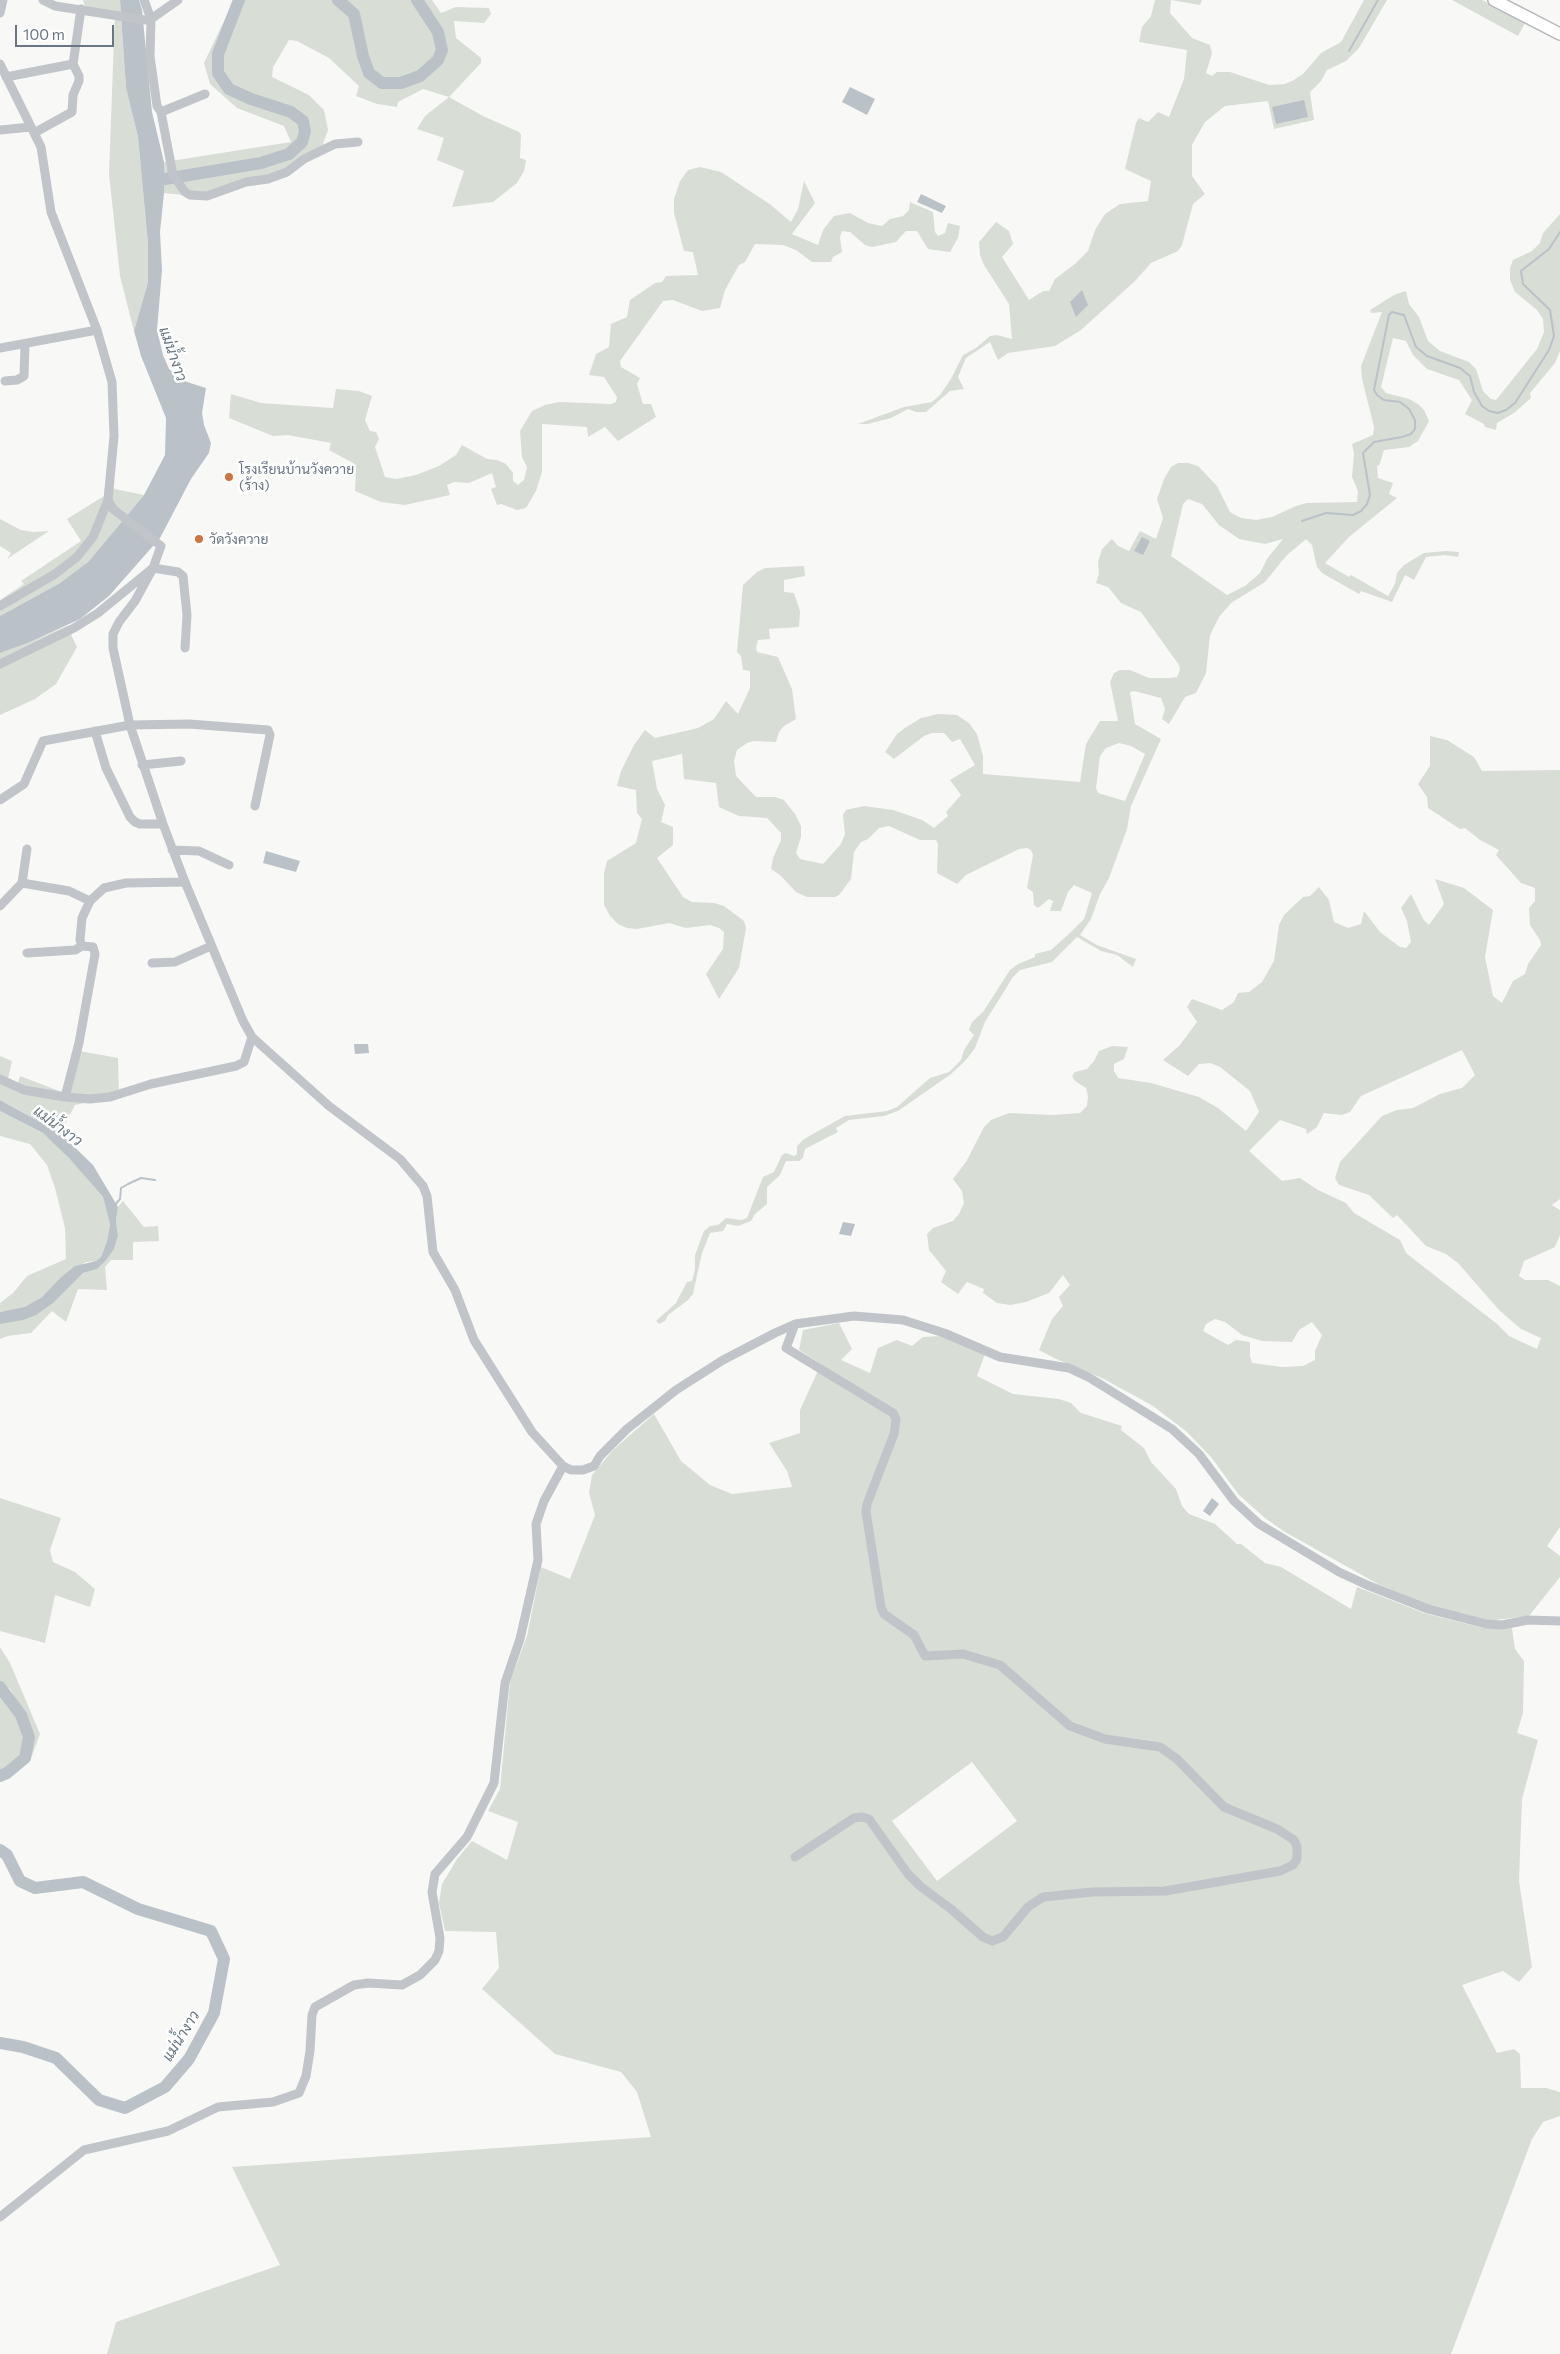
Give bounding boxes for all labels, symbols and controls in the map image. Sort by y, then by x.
scale bar [18,15,116,47]
text: 100 m [23,25,65,43]
water label: แม่น้ำงาว [155,324,191,384]
place label: โรงเรียนบ้านวังควาย (ร้าง) [239,461,354,494]
marker: โรงเรียนบ้านวังควาย (ร้าง) [223,471,235,483]
place label: วัดวังควาย [209,531,268,547]
marker: วัดวังควาย [193,533,205,545]
water label: แม่น้ำงาว [30,1102,86,1150]
water label: แม่น้ำงาว [158,2007,204,2065]

